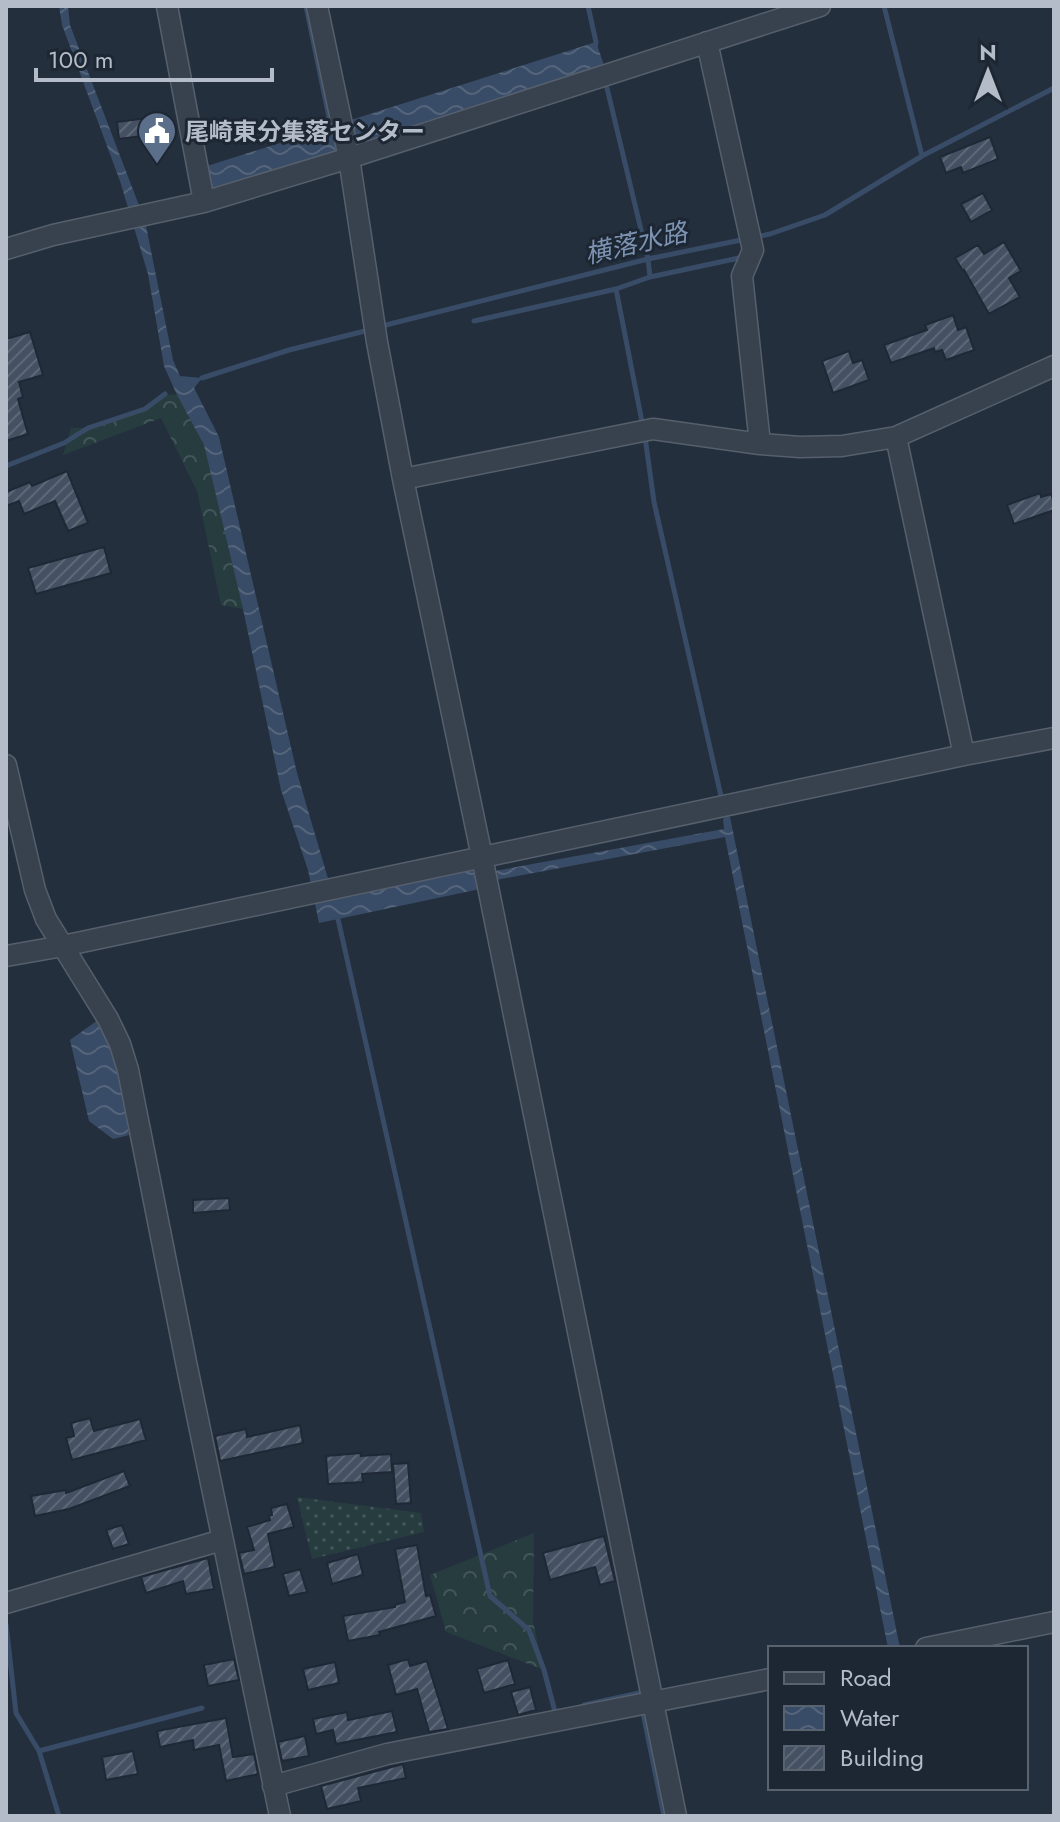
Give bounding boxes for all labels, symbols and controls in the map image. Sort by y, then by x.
scale bar [36,32,272,82]
north arrow [948,32,1028,112]
text: N [979,36,997,68]
text: 100 m [48,42,114,77]
public building icon: 尾崎東分集落センター [136,110,178,165]
place label: 尾崎東分集落センター [185,114,425,149]
water label: 横落水路 [581,212,693,273]
legend [768,1646,1028,1790]
text: Road [840,1660,892,1695]
text: Water [840,1700,900,1735]
text: Building [840,1740,924,1775]

